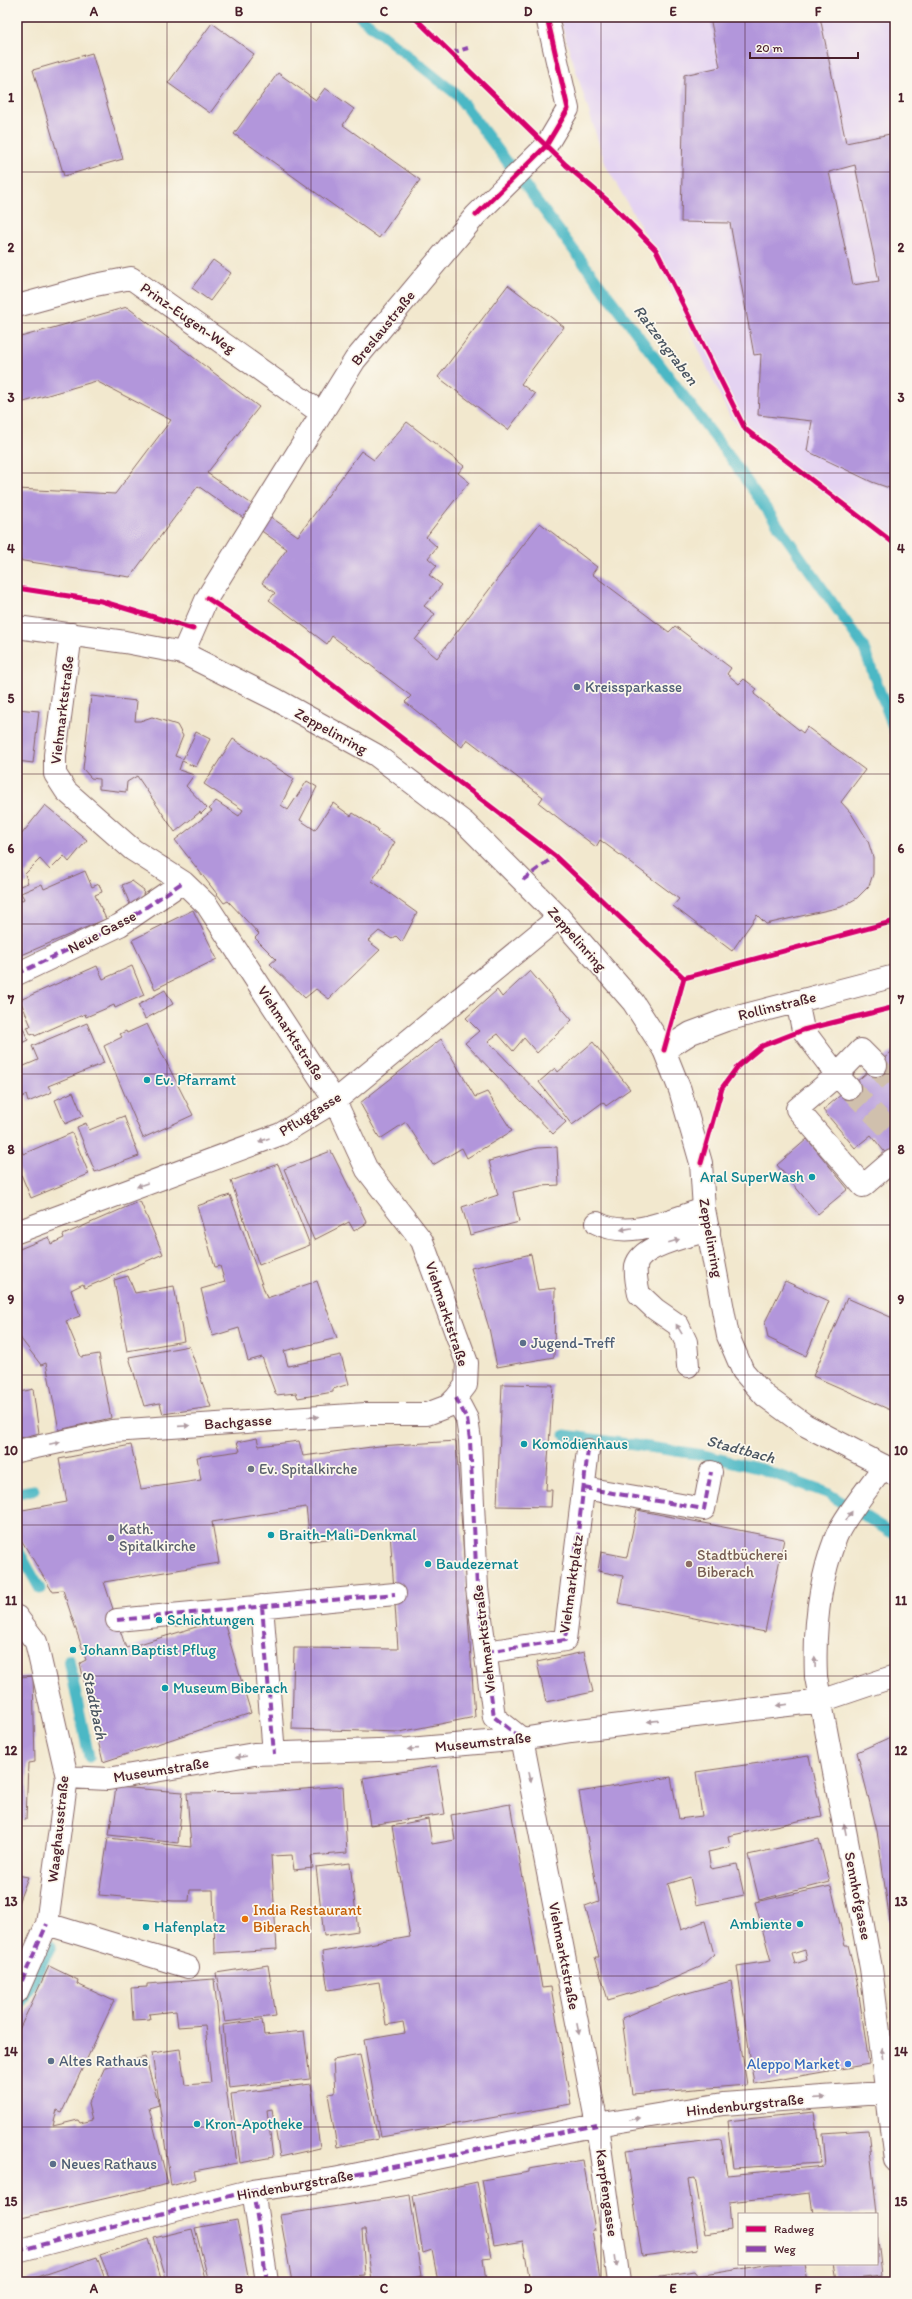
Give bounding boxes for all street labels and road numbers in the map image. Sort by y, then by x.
street label: Prinz-Eugen-Weg [137,279,239,358]
street label: Breslaustraße [347,287,419,369]
street label: Viehmarktstraße [46,655,78,765]
street label: Zeppelinring [291,704,371,759]
street label: Zeppelinring [544,903,610,975]
street label: Neue Gasse [65,907,139,957]
street label: Viehmarktstraße [254,982,328,1084]
street label: Rollinstraße [736,988,818,1024]
street label: Pfluggasse [275,1088,345,1140]
street label: Zeppelinring [695,1197,727,1279]
street label: Viehmarktstraße [422,1259,472,1369]
street label: Bachgasse [204,1411,272,1433]
street label: Viehmarktplatz [555,1533,587,1635]
street label: Viehmarktstraße [468,1584,500,1694]
street label: Museumstraße [434,1728,532,1756]
street label: Museumstraße [112,1754,210,1786]
street label: Waaghausstraße [43,1774,73,1884]
street label: Sennhofgasse [841,1850,875,1942]
street label: Viehmarktstraße [545,1901,583,2011]
street label: Hindenburgstraße [685,2090,805,2120]
street label: Karpfengasse [592,2148,622,2238]
street label: Hindenburgstraße [235,2166,355,2204]

